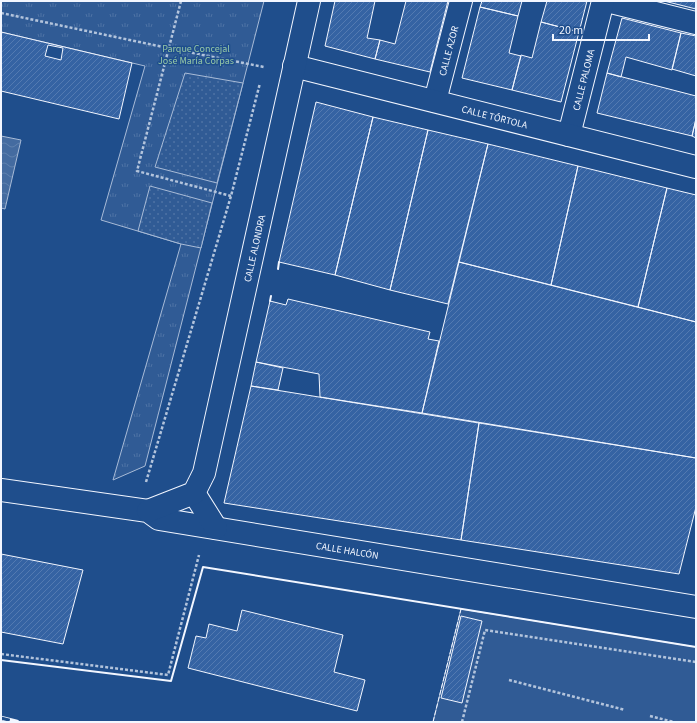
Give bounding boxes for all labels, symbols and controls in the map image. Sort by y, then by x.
scale bar [553,16,649,42]
text: 20 m [559,22,583,39]
street label: CALLE AZOR [436,24,462,77]
park label: Parque Concejal José María Corpas [158,42,234,68]
street label: CALLE PALOMA [569,47,599,112]
street label: CALLE TÓRTOLA [460,102,530,133]
street label: CALLE ALONDRA [241,213,269,283]
street label: CALLE HALCÓN [315,539,380,563]

